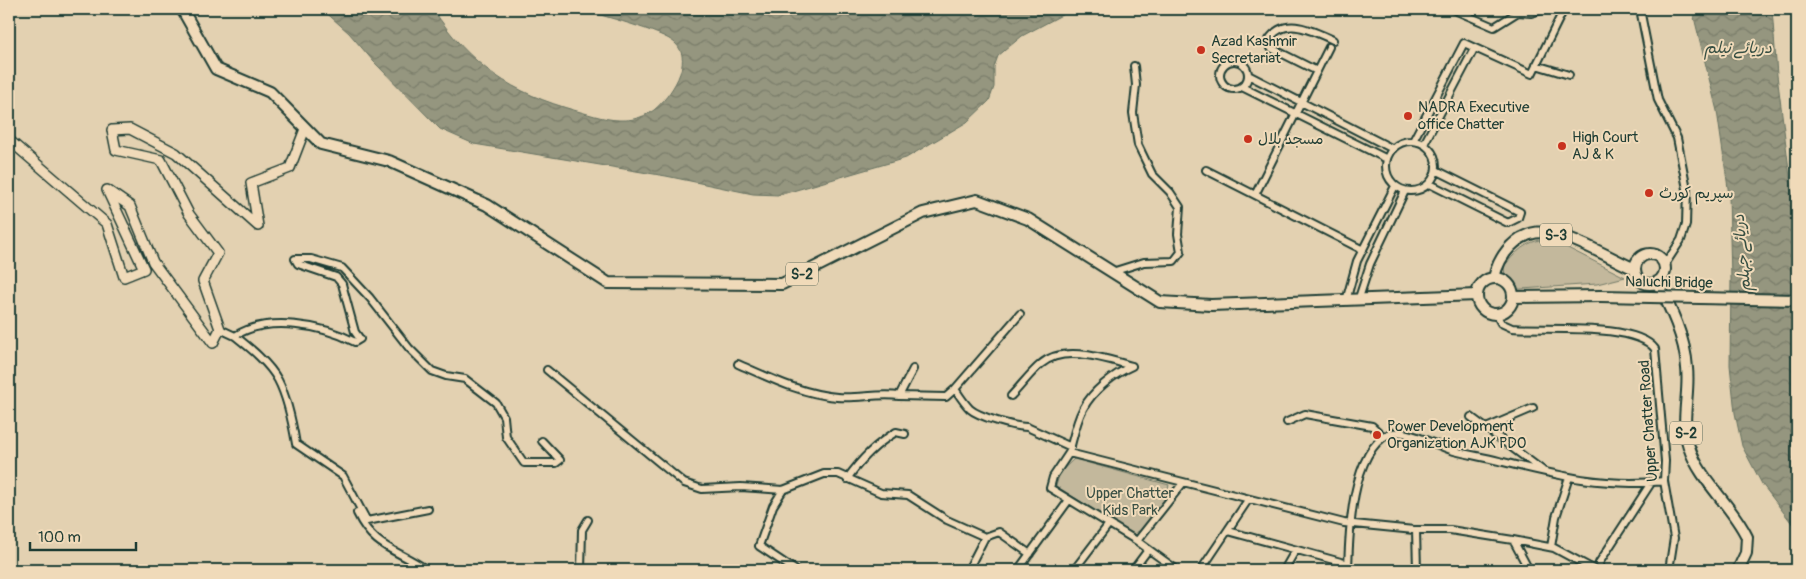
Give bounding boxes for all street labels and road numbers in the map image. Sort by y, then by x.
road number: S-3 [1540,224,1572,246]
road number: S-2 [786,262,818,286]
street label: Naluchi Bridge [1625,272,1714,293]
street label: Upper Chatter Road [1635,359,1662,483]
road number: S-2 [1670,422,1702,444]

